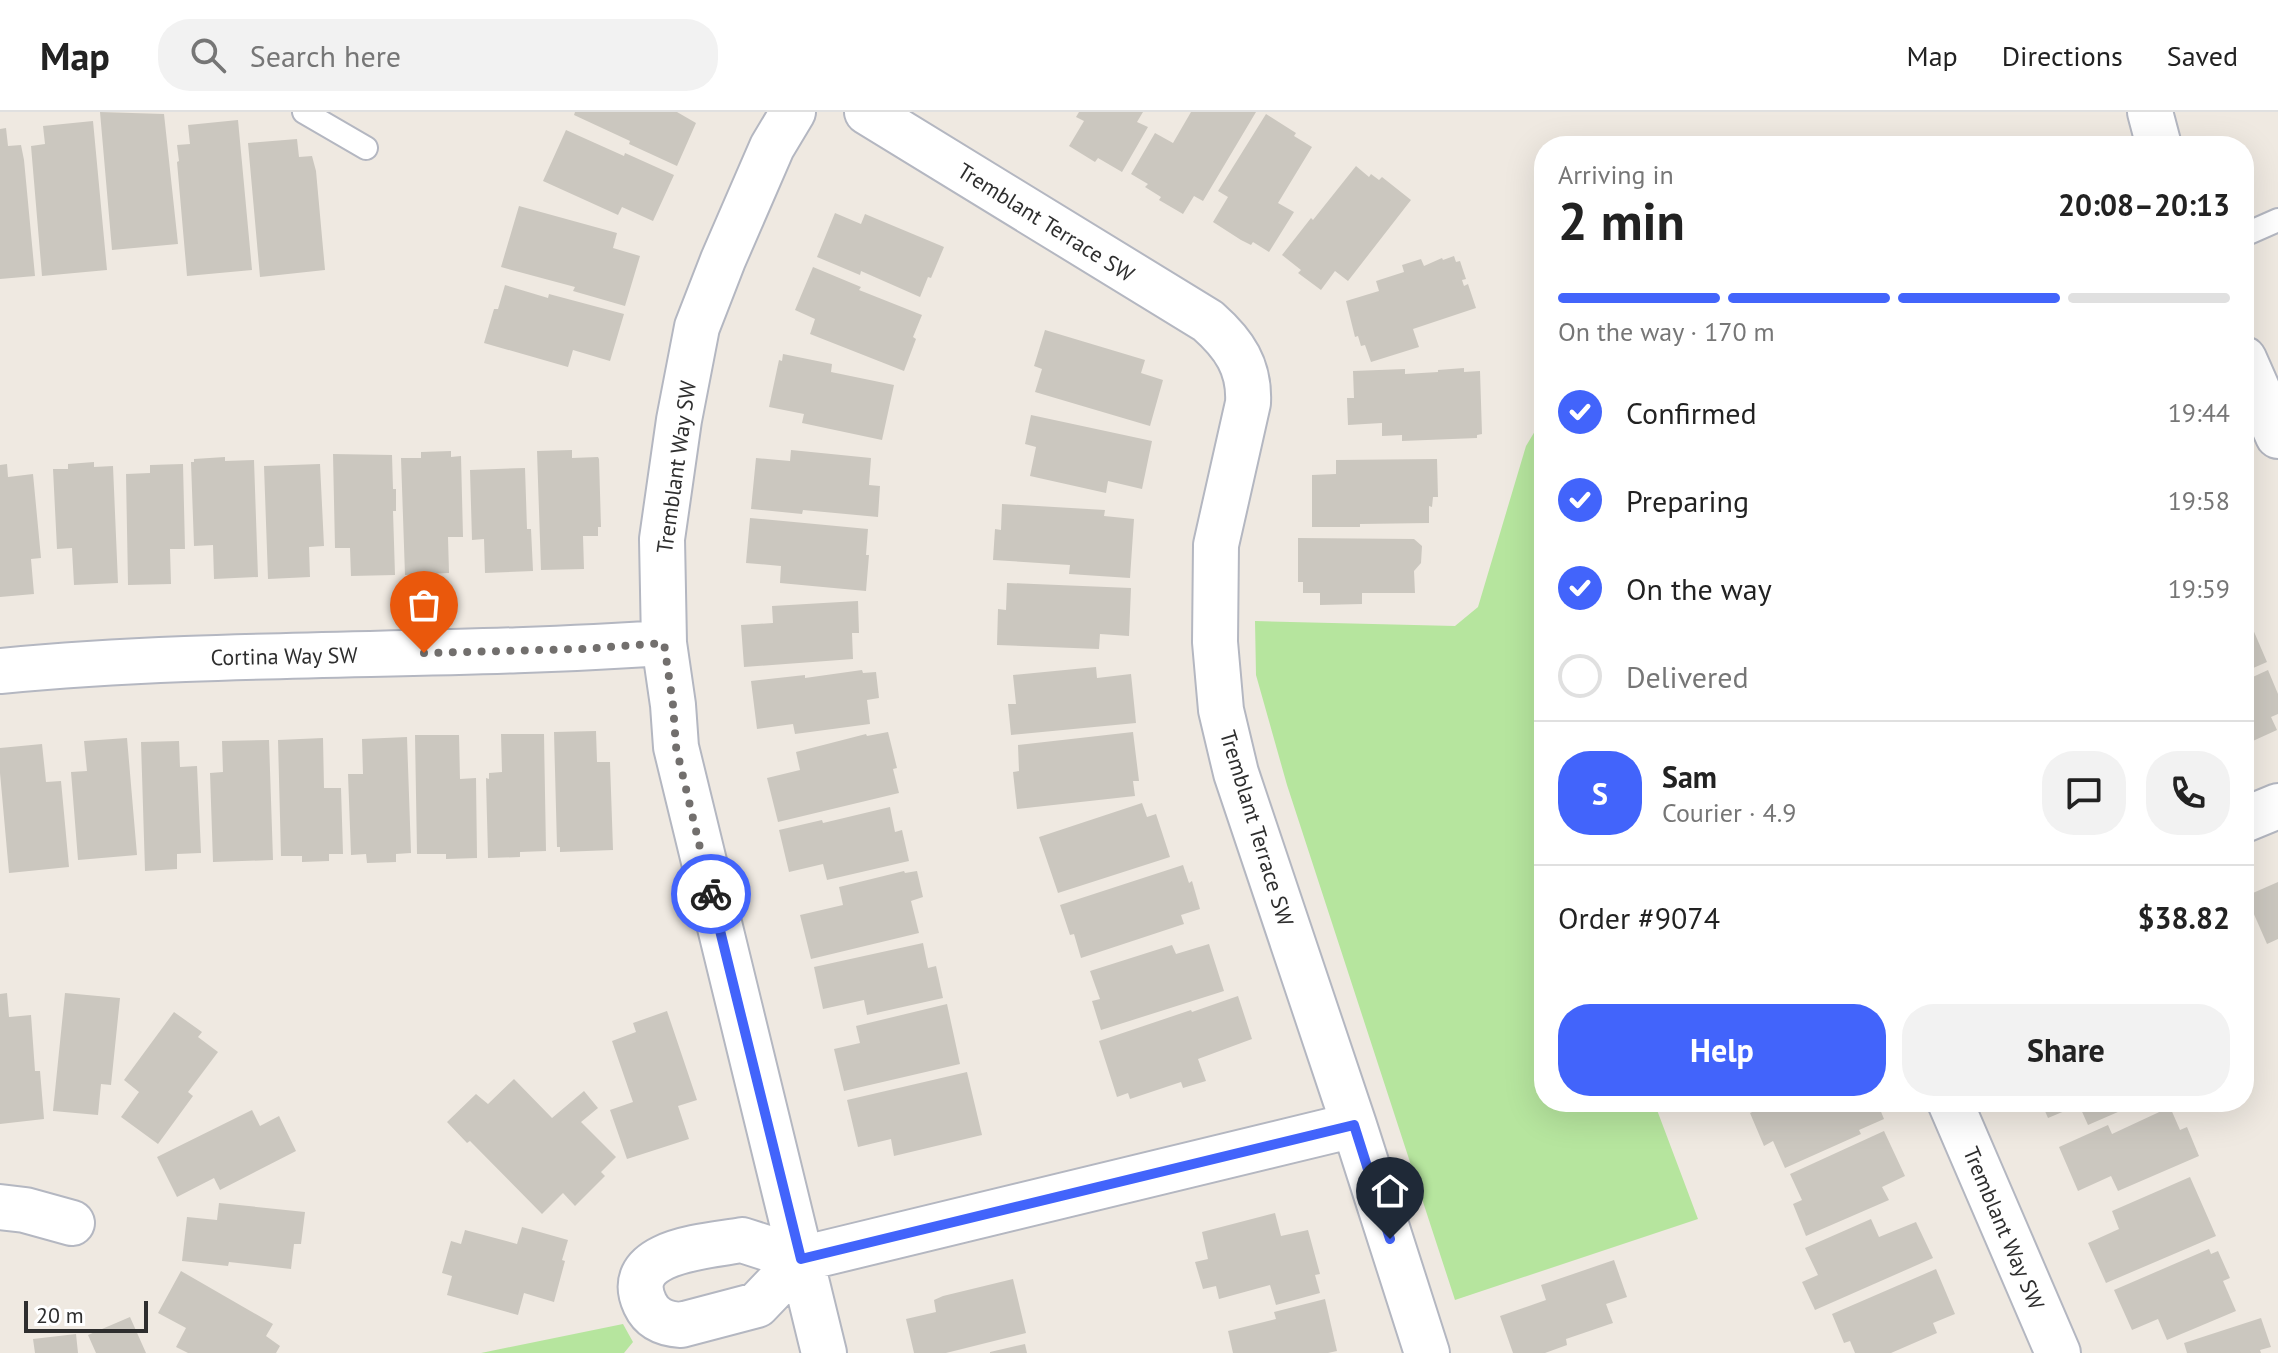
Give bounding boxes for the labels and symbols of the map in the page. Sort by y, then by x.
street label: Tremblant Terrace SW [952,156,1140,288]
street label: Tremblant Way SW [650,378,702,555]
pin [390,571,458,653]
street label: Cortina Way SW [210,641,358,671]
street label: Tremblant Terrace SW [1214,727,1300,930]
courier [671,854,751,934]
street label: Tremblant Way SW [1957,1142,2051,1314]
pin [1356,1157,1424,1239]
scale bar [24,1297,148,1333]

